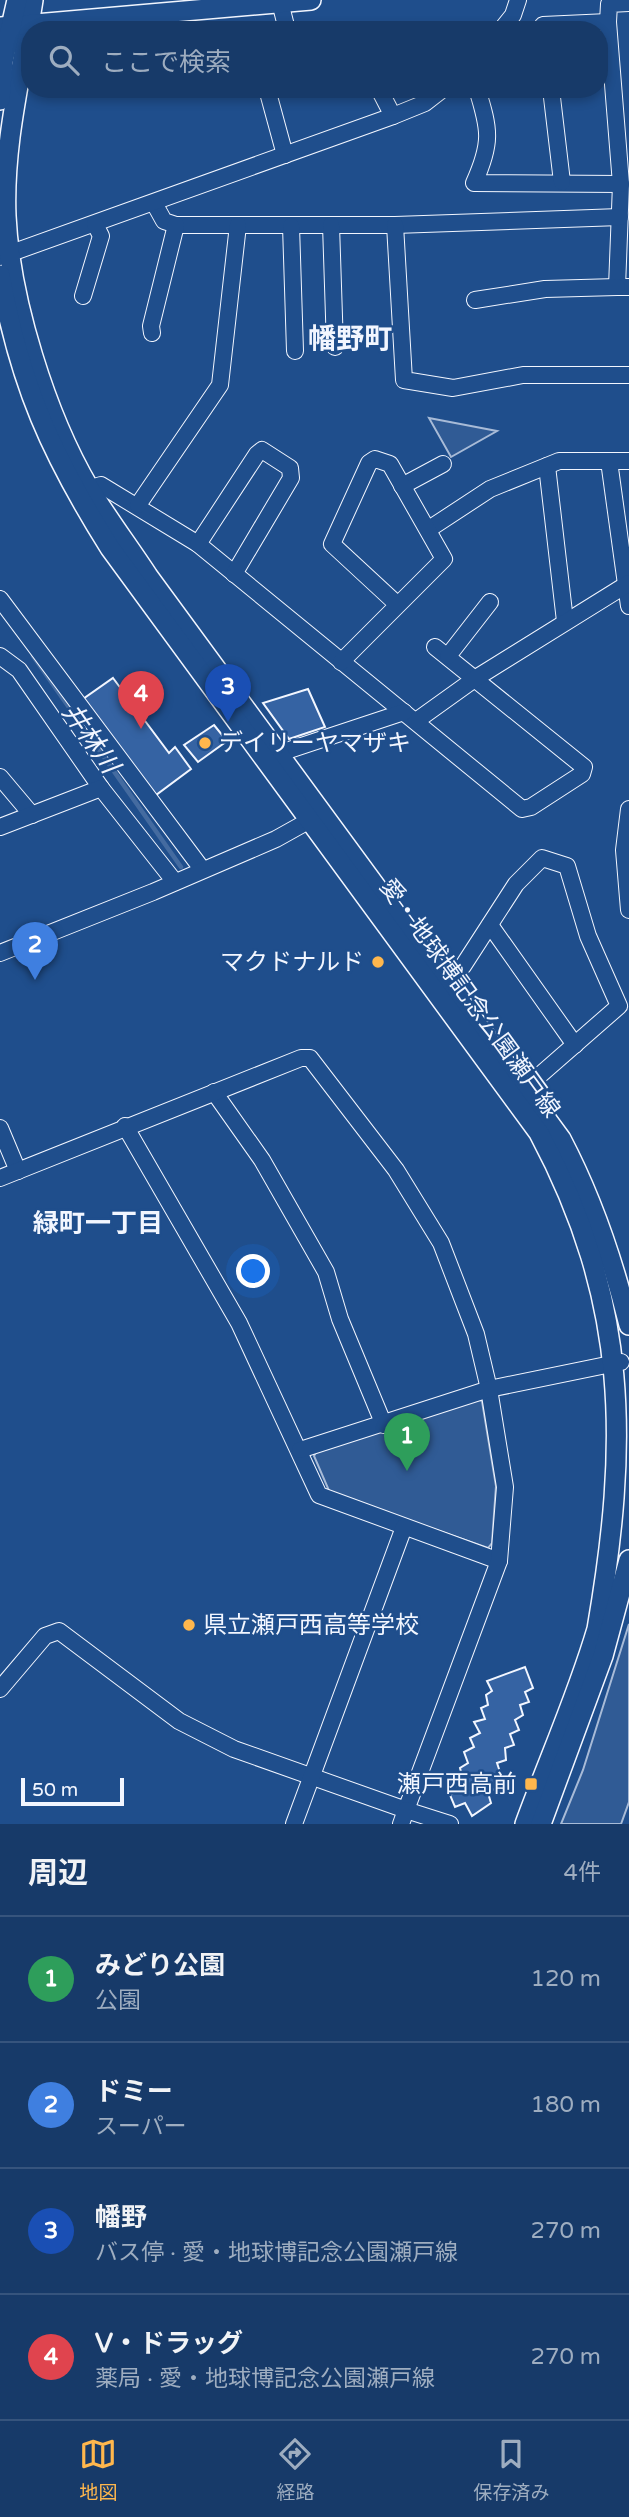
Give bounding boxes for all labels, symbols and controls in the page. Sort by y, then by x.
search box [21,21,608,98]
icon: search [45,41,83,79]
text: ここで検索 [101,47,231,78]
district label: 幡野町 [308,322,392,356]
pin: 3 [205,664,251,722]
pin: 4 [118,671,164,729]
water label: 井林川 [56,697,127,782]
place label: デイリーヤマザキ [219,729,411,758]
marker: デイリーヤマザキ [197,735,213,751]
street label: 愛・地球博記念公園瀬戸線 [373,873,566,1123]
pin: 2 [12,922,58,980]
place label: マクドナルド [220,948,364,977]
marker: マクドナルド [370,954,386,970]
district label: 緑町一丁目 [33,1208,163,1239]
your location [236,1254,270,1288]
pin: 1 [384,1413,430,1471]
place label: 県立瀬戸西高等学校 [203,1611,419,1640]
marker: 県立瀬戸西高等学校 [181,1617,197,1633]
place label: 瀬戸西高前 [397,1770,517,1799]
scale bar [21,1775,124,1807]
marker: 瀬戸西高前 [523,1776,539,1792]
text: 50 m [32,1779,78,1801]
text: 周辺 [28,1855,88,1892]
text: 4件 [564,1859,601,1887]
text: みどり公園 [95,1950,225,1981]
text: 1 [44,1965,58,1993]
text: 120 m [531,1965,601,1993]
text: 公園 [95,1987,141,2015]
text: ドミー [95,2076,173,2107]
text: 2 [44,2091,58,2119]
text: 180 m [531,2091,601,2119]
text: スーパー [95,2113,187,2141]
text: 幡野 [95,2202,147,2233]
text: 3 [44,2217,58,2245]
text: 270 m [531,2217,601,2245]
text: バス停 · 愛・地球博記念公園瀬戸線 [95,2239,458,2267]
text: V・ドラッグ [95,2328,243,2359]
text: 4 [44,2343,58,2371]
text: 270 m [531,2343,601,2371]
text: 薬局 · 愛・地球博記念公園瀬戸線 [95,2365,435,2393]
tab: 地図 [79,2435,118,2504]
tab: 経路 [276,2435,315,2504]
tab: 保存済み [473,2435,550,2504]

